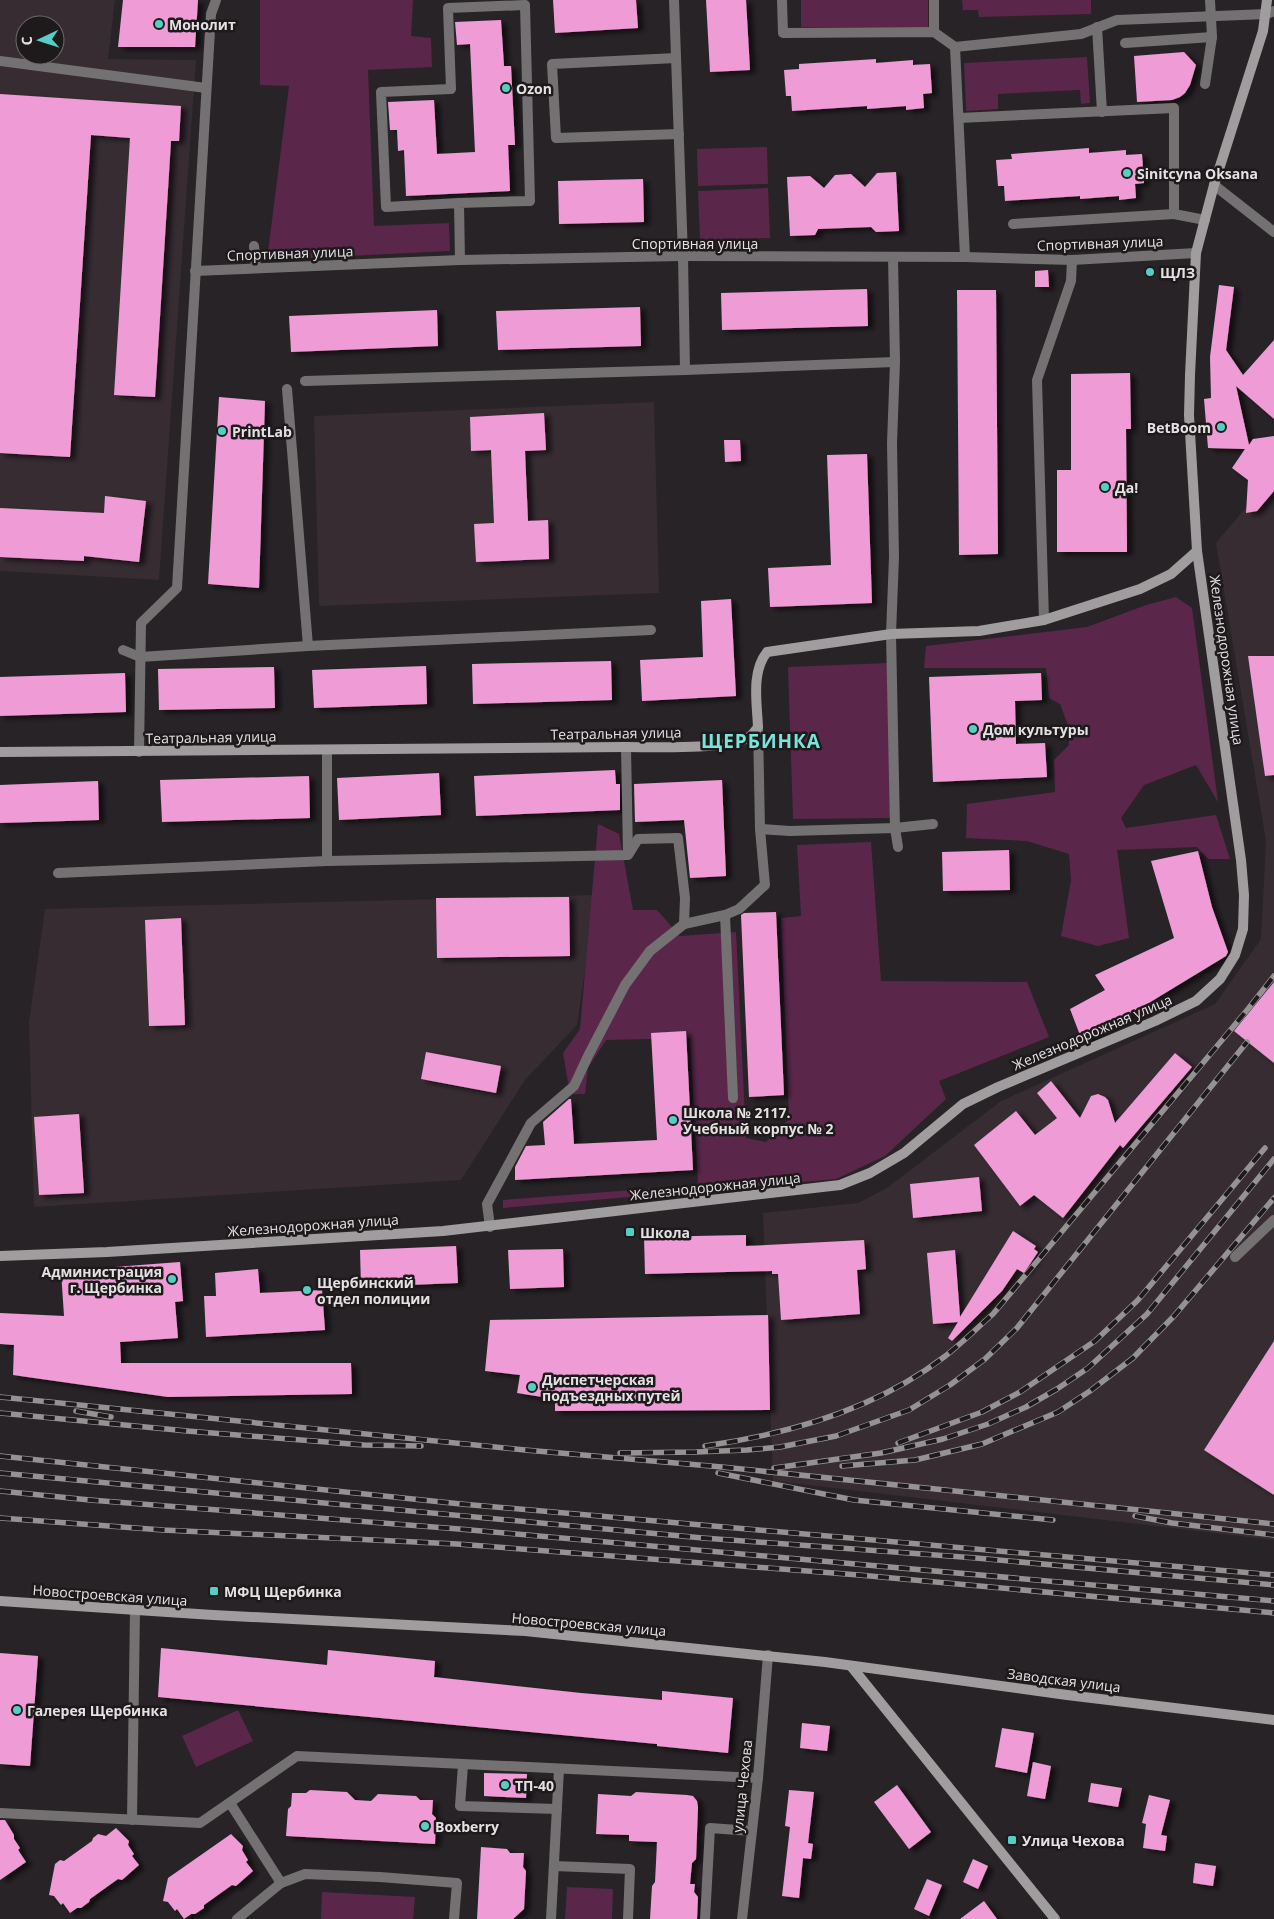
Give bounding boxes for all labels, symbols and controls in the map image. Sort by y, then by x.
north arrow [15,15,65,65]
place label: Монолит [169,15,236,34]
marker: Монолит [153,18,165,30]
text: С [17,36,36,46]
place label: Ozon [516,79,552,98]
marker: Ozon [500,82,512,94]
place label: Sinitcyna Oksana [1137,164,1258,183]
marker: Sinitcyna Oksana [1121,167,1133,179]
street label: Спортивная улица [1036,231,1164,255]
street label: Спортивная улица [632,234,758,253]
street label: Спортивная улица [226,241,354,265]
place label: ЩЛЗ [1160,263,1195,282]
marker: ЩЛЗ [1144,266,1156,278]
place label: BetBoom [1147,418,1211,437]
marker: BetBoom [1215,421,1227,433]
place label: PrintLab [232,422,292,441]
marker: PrintLab [216,425,228,437]
place label: Да! [1115,478,1138,497]
marker: Да! [1099,481,1111,493]
street label: Железнодорожная улица [1206,574,1248,746]
place label: Дом культуры [983,720,1089,739]
street label: Театральная улица [550,722,682,744]
marker: Дом культуры [967,723,979,735]
street label: Театральная улица [145,726,277,748]
district label: ЩЕРБИНКА [701,728,821,754]
street label: Железнодорожная улица [1009,990,1175,1074]
place label: Школа № 2117. Учебный корпус № 2 [683,1103,834,1138]
marker: Школа № 2117. Учебный корпус № 2 [667,1114,679,1126]
street label: Железнодорожная улица [629,1168,801,1204]
street label: Железнодорожная улица [227,1210,399,1240]
place label: Школа [640,1223,690,1242]
marker: Школа [624,1226,636,1238]
place label: Администрация г. Щербинка [42,1262,162,1297]
marker: Администрация г. Щербинка [166,1273,178,1285]
place label: Щербинский отдел полиции [317,1273,430,1308]
marker: Щербинский отдел полиции [301,1284,313,1296]
place label: Диспетчерская подъездных путей [542,1370,680,1405]
marker: Диспетчерская подъездных путей [526,1381,538,1393]
street label: Новостроевская улица [32,1580,188,1610]
place label: МФЦ Щербинка [224,1582,342,1601]
marker: МФЦ Щербинка [208,1585,220,1597]
street label: Новостроевская улица [511,1608,667,1640]
street label: Заводская улица [1006,1664,1122,1696]
place label: Галерея Щербинка [27,1701,168,1720]
marker: Галерея Щербинка [11,1704,23,1716]
street label: улица Чехова [728,1739,756,1833]
place label: ТП-40 [515,1776,554,1795]
marker: ТП-40 [499,1779,511,1791]
place label: Boxberry [435,1817,499,1836]
marker: Boxberry [419,1820,431,1832]
place label: Улица Чехова [1022,1831,1125,1850]
marker: Улица Чехова [1006,1834,1018,1846]

